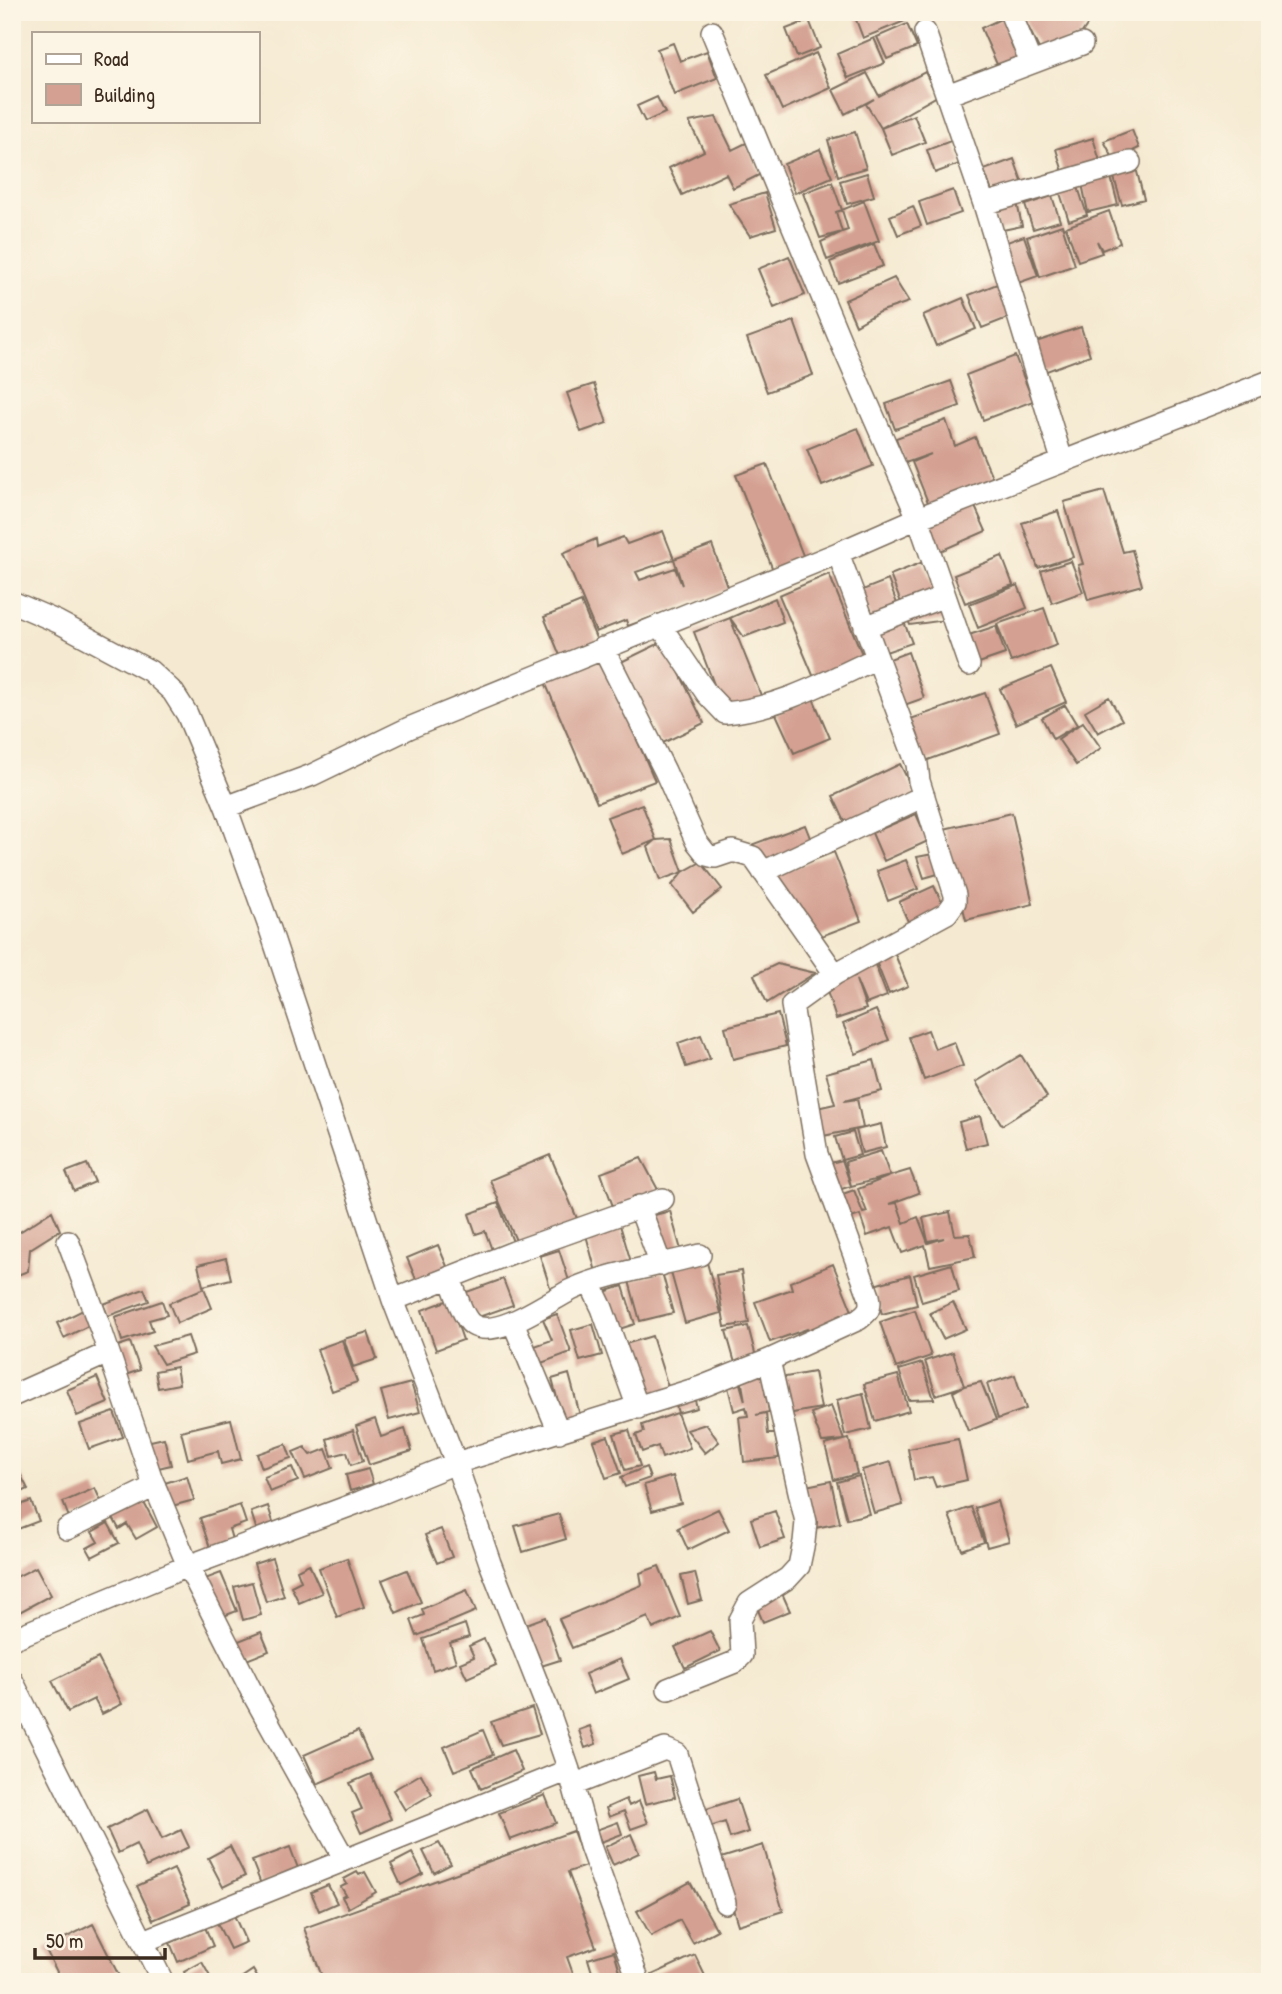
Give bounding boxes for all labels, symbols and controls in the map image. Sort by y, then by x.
legend [32,32,259,122]
text: Road [94,44,128,73]
text: Building [94,80,155,109]
scale bar [35,1917,164,1961]
text: 50 m [46,1926,83,1955]

